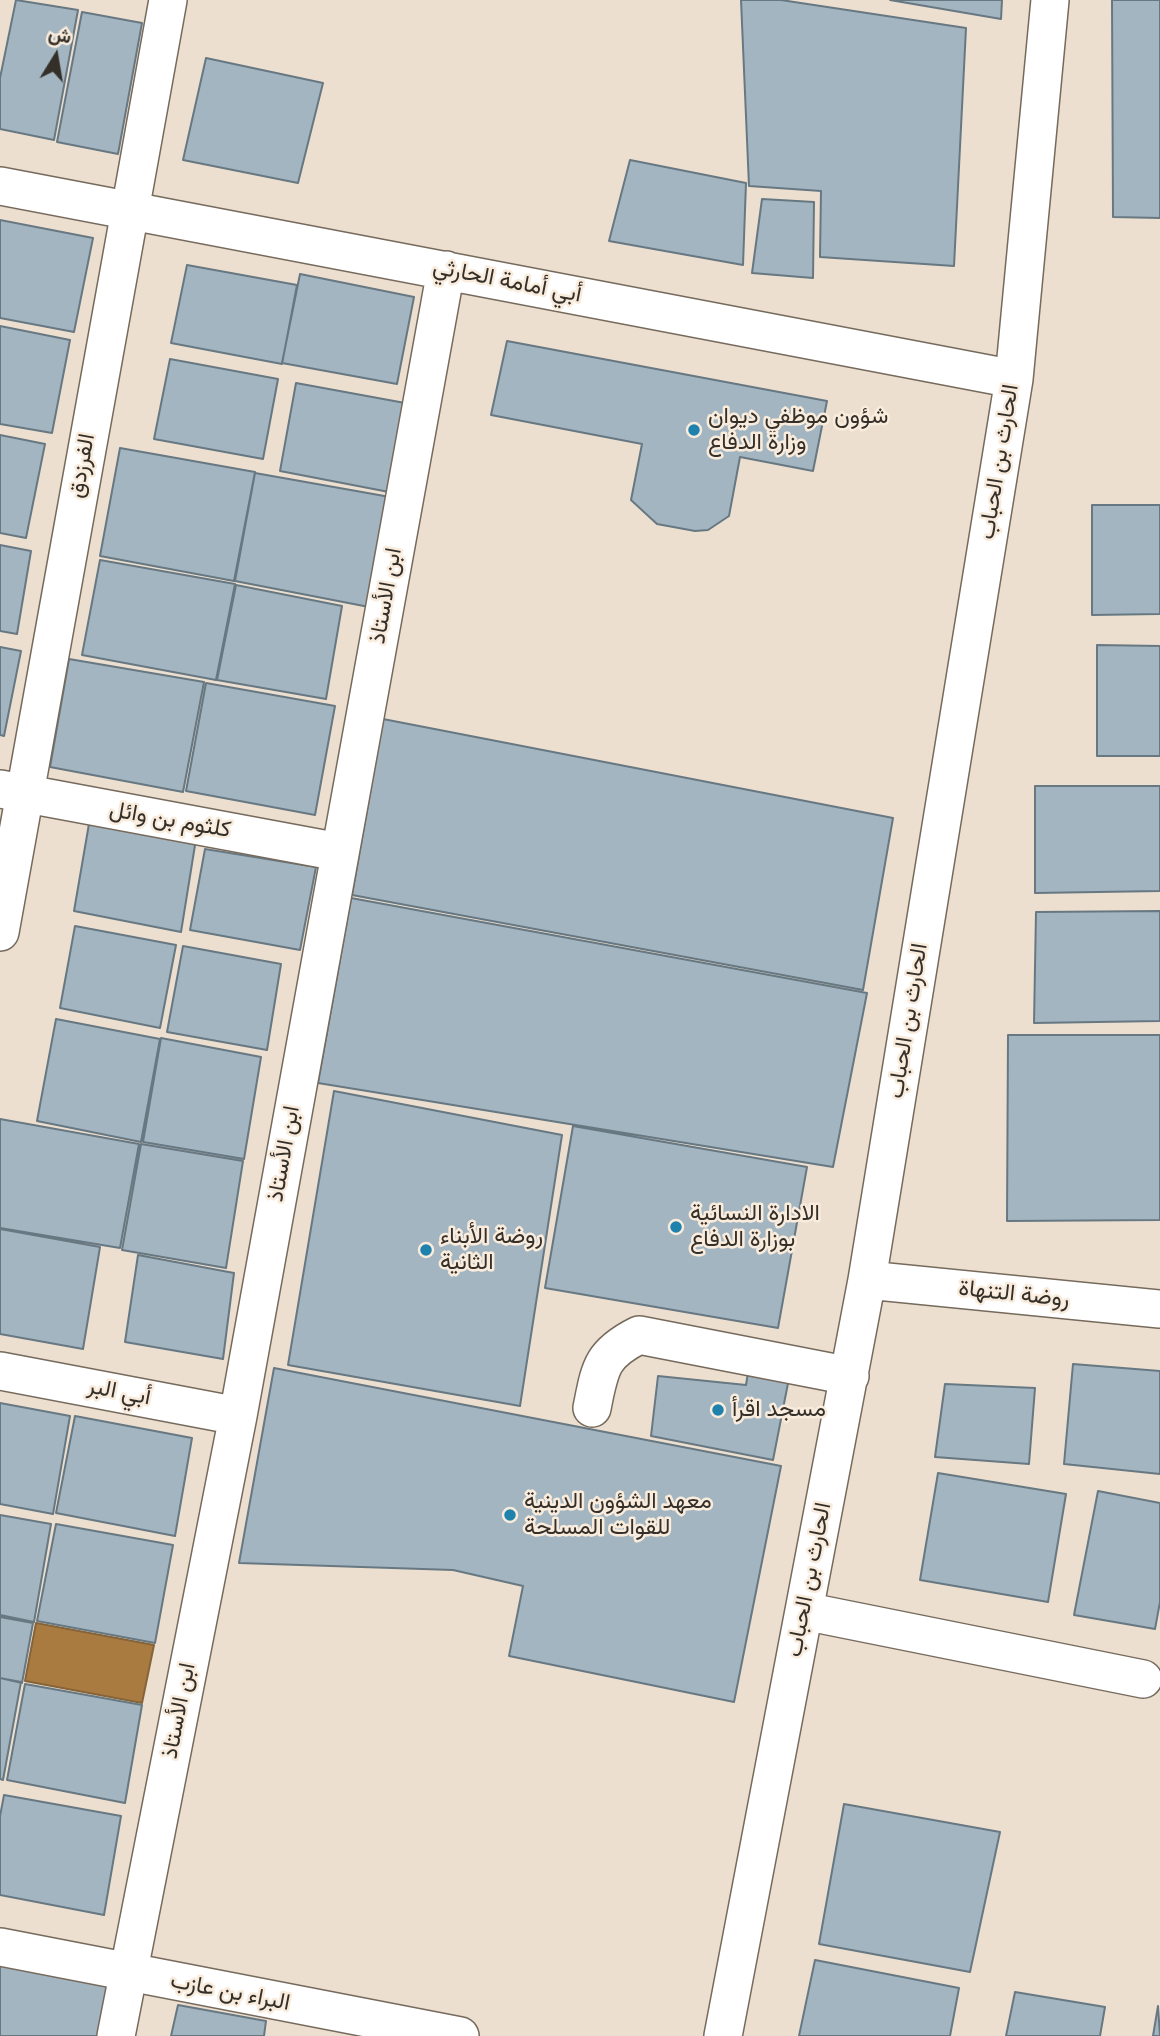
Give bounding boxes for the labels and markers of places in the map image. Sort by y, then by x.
place label: شؤون موظفي ديوان وزارة الدفاع [708,403,888,457]
marker: شؤون موظفي ديوان وزارة الدفاع [686,422,702,438]
place label: الادارة النسائية بوزارة الدفاع [690,1200,820,1254]
marker: الادارة النسائية بوزارة الدفاع [668,1219,684,1235]
place label: روضة الأبناء الثانية [440,1223,543,1277]
marker: روضة الأبناء الثانية [418,1242,434,1258]
place label: مسجد اقرأ [732,1396,826,1424]
marker: مسجد اقرأ [710,1402,726,1418]
place label: معهد الشؤون الدينية للقوات المسلحة [524,1488,712,1542]
marker: معهد الشؤون الدينية للقوات المسلحة [502,1507,518,1523]

